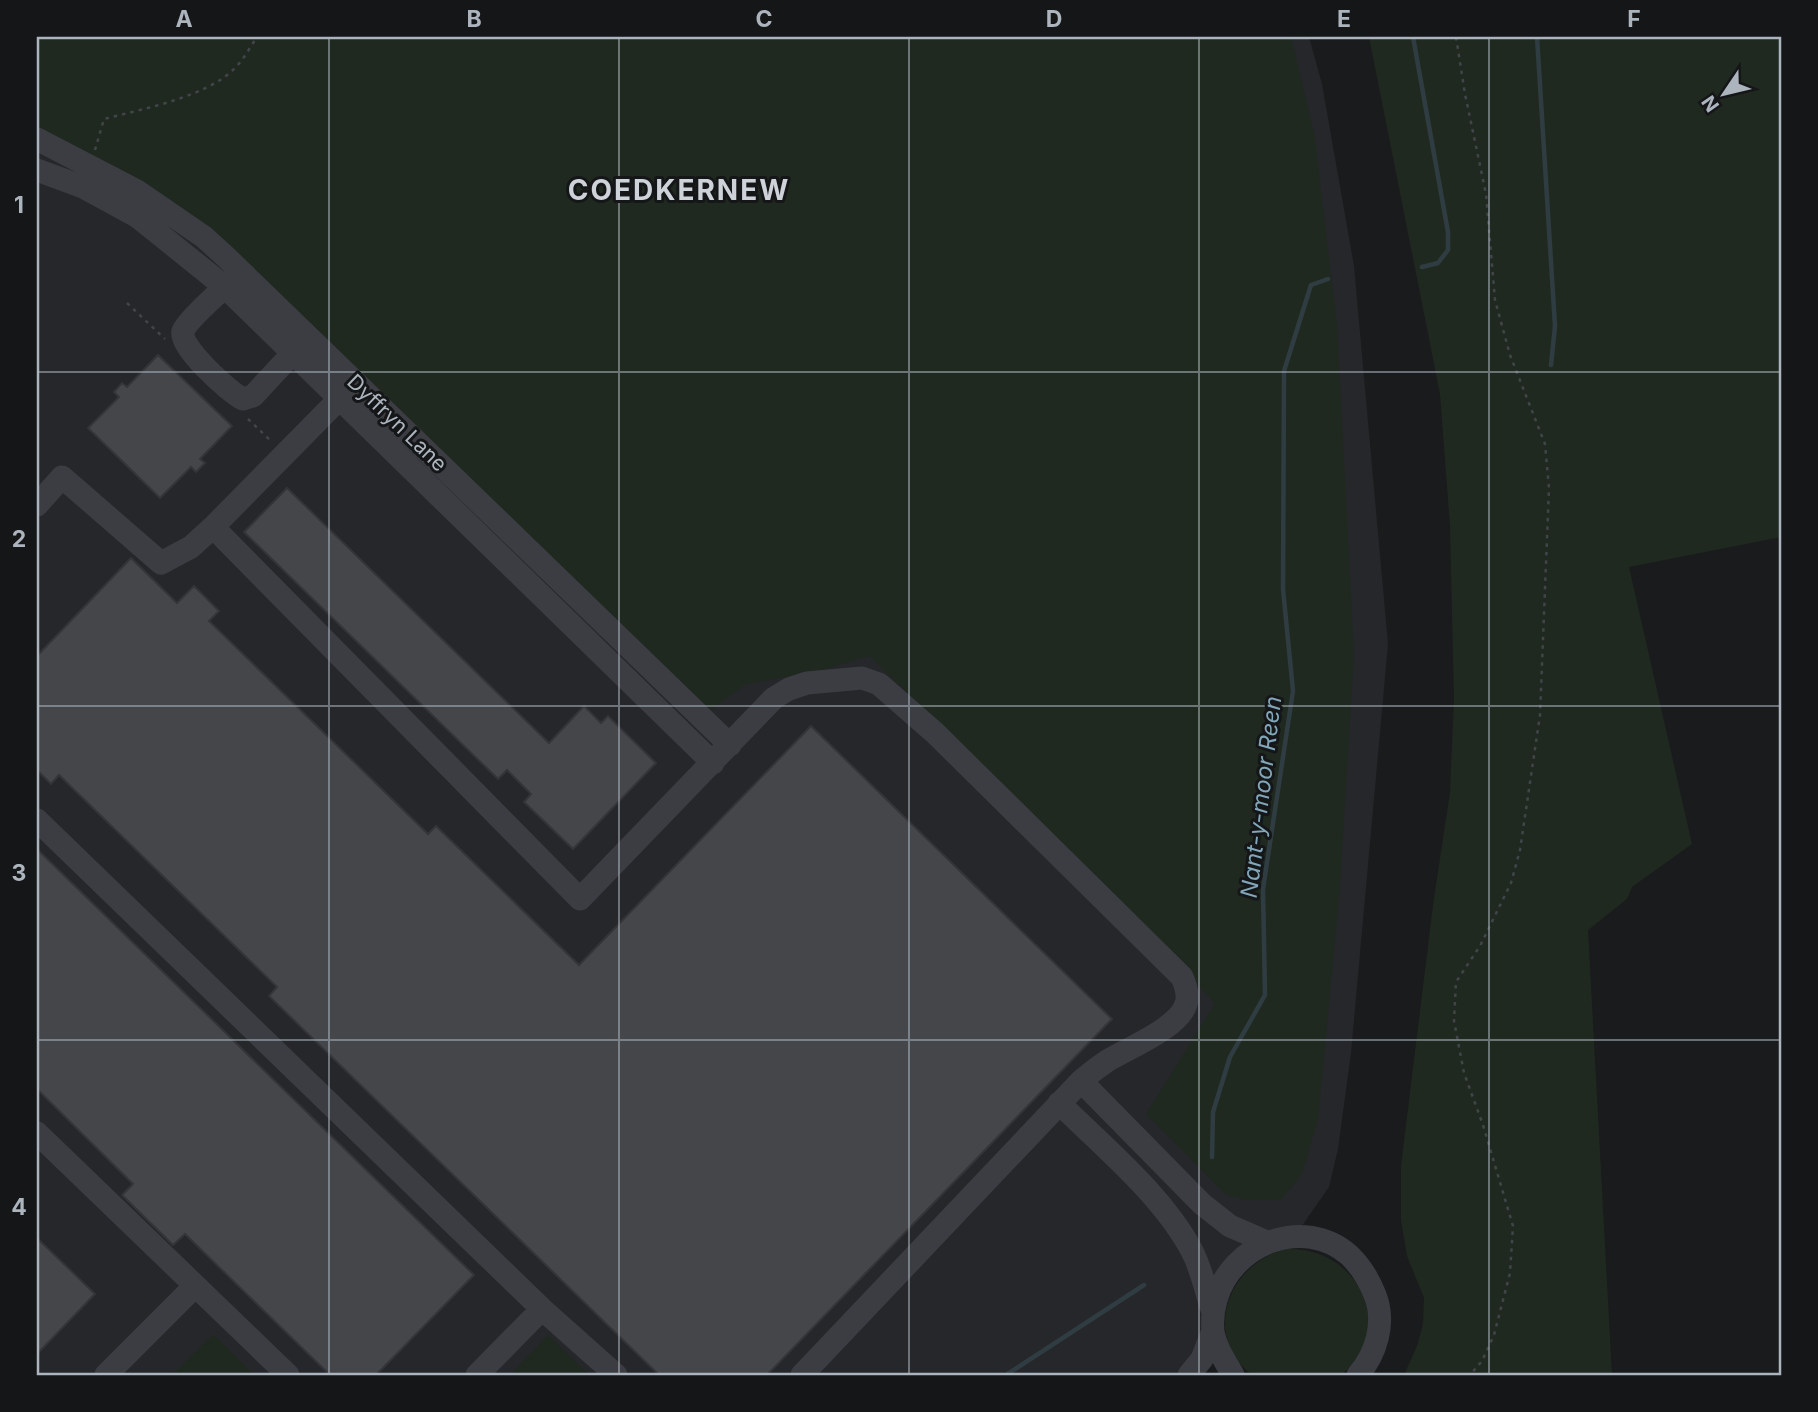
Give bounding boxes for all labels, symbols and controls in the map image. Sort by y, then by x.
text: A [175,5,193,33]
text: B [466,5,482,33]
text: C [755,5,773,33]
text: D [1046,5,1062,33]
text: E [1337,5,1351,33]
text: F [1627,5,1641,33]
north arrow [1688,60,1758,130]
text: N [1697,91,1724,116]
district label: COEDKERNEW [568,173,790,207]
text: 1 [14,191,24,219]
street label: Dyffryn Lane [342,369,452,476]
text: 2 [12,525,26,553]
water label: Nant-y-moor Reen [1235,695,1287,899]
text: 3 [12,859,26,887]
text: 4 [11,1193,27,1221]

